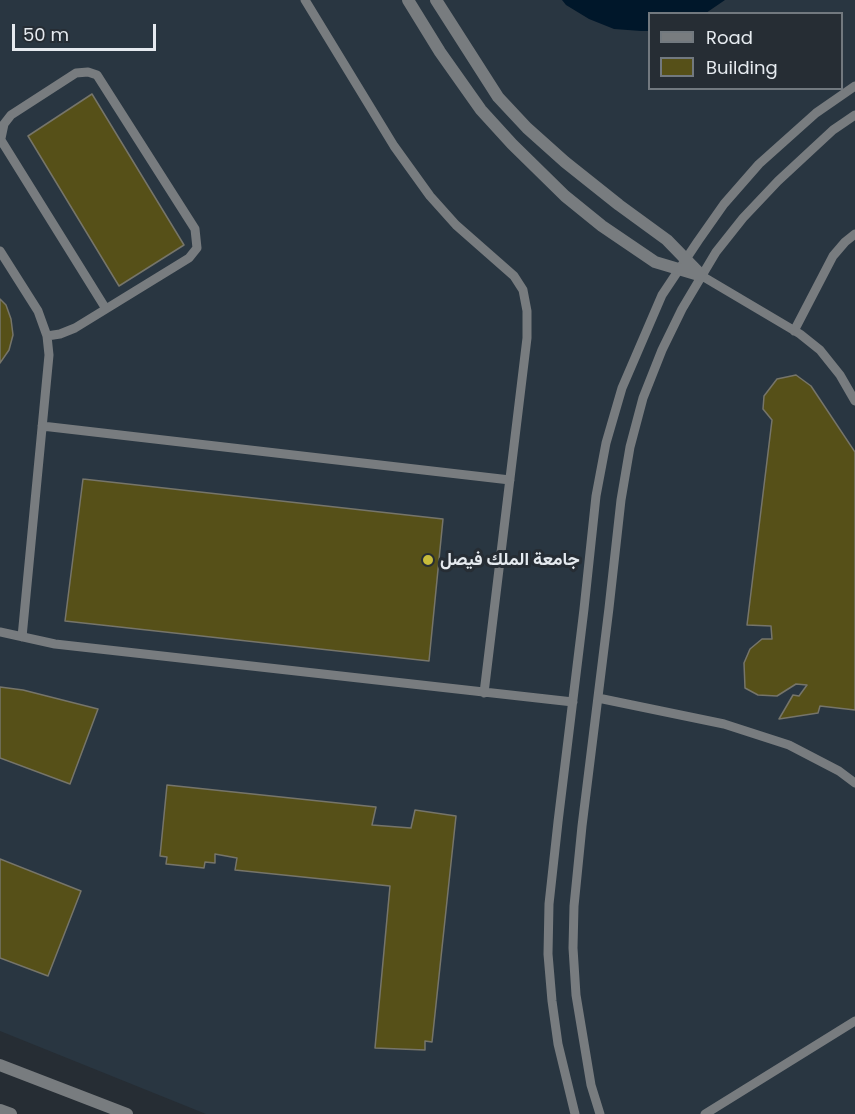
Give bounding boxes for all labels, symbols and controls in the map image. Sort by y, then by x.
scale bar [15,12,159,50]
legend [648,12,843,90]
text: 50 m [23,22,69,47]
text: Road [706,25,753,50]
text: Building [706,55,778,80]
place label: جامعة الملك فيصل [440,549,580,571]
marker: جامعة الملك فيصل [421,553,435,567]

